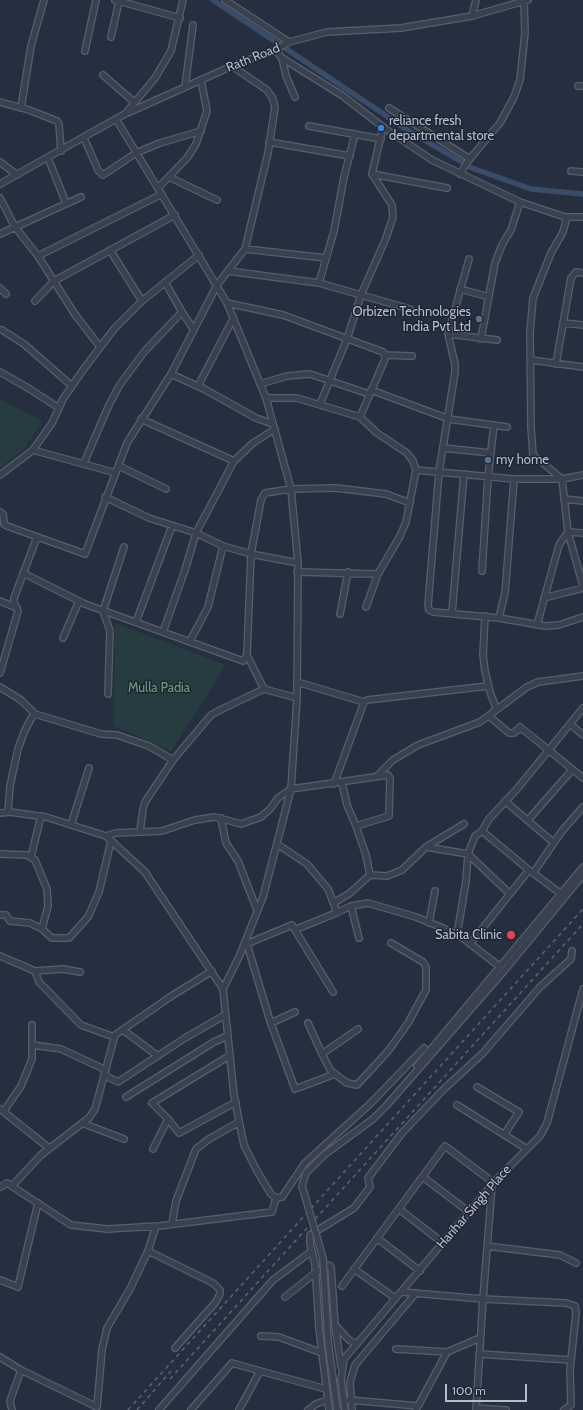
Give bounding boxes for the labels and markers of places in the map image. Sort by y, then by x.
place label: reliance fresh departmental store [389,113,494,144]
marker: reliance fresh departmental store [376,123,386,133]
place label: Orbizen Technologies India Pvt Ltd [353,304,471,335]
marker: Orbizen Technologies India Pvt Ltd [474,314,484,324]
place label: my home [496,452,549,468]
marker: my home [483,455,493,465]
place label: Sabita Clinic [435,927,502,943]
marker: Sabita Clinic [505,929,517,941]

